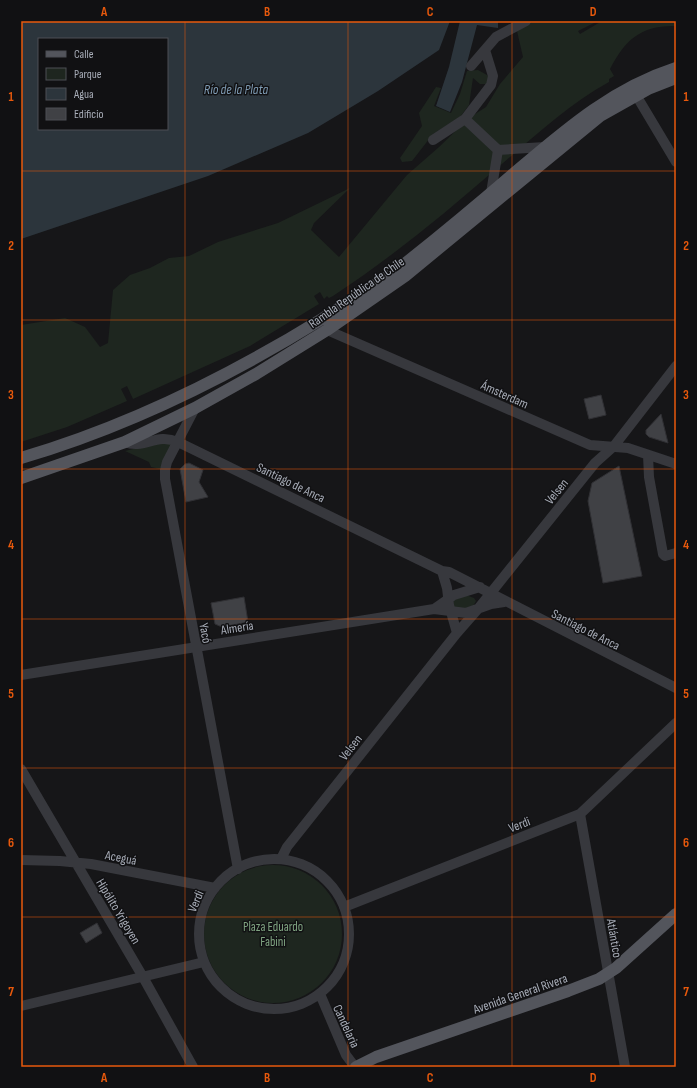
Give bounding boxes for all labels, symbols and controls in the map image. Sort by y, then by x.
text: A [100,4,108,20]
text: B [264,4,270,20]
text: C [427,4,434,20]
text: D [590,4,597,20]
legend [38,38,168,130]
text: Calle [74,47,94,62]
text: Parque [74,67,102,82]
water label: Río de la Plata [204,81,269,98]
text: Agua [73,87,94,102]
text: 1 [8,89,14,105]
text: 1 [683,89,689,105]
text: Edificio [74,107,103,122]
text: 2 [8,238,14,254]
text: 2 [683,238,689,254]
street label: Rambla República de Chile [306,254,408,332]
street label: Ámsterdam [477,377,531,412]
text: 3 [8,387,14,403]
text: 3 [683,387,689,403]
street label: Santiago de Anca [254,459,327,506]
street label: Velsen [542,475,572,508]
text: 4 [8,537,14,553]
text: 4 [683,537,689,553]
street label: Santiago de Anca [549,606,622,654]
street label: Almería [219,618,255,639]
street label: Yacó [195,622,215,645]
text: 5 [8,686,14,702]
text: 5 [683,686,689,702]
street label: Velsen [336,731,366,764]
street label: Verdi [506,814,533,836]
text: 6 [8,835,14,851]
text: 6 [683,835,689,851]
street label: Aceguá [103,847,138,869]
street label: Hipólito Yrigoyen [92,876,144,947]
street label: Verdi [184,888,208,915]
street label: Atlántico [603,916,625,959]
park label: Plaza Eduardo Fabini [243,919,303,950]
street label: Avenida General Rivera [470,970,570,1018]
text: 7 [8,984,14,1000]
text: 7 [683,984,689,1000]
street label: Candelaria [329,1002,363,1051]
text: A [100,1070,108,1086]
text: B [264,1070,270,1086]
text: C [427,1070,434,1086]
text: D [590,1070,597,1086]

